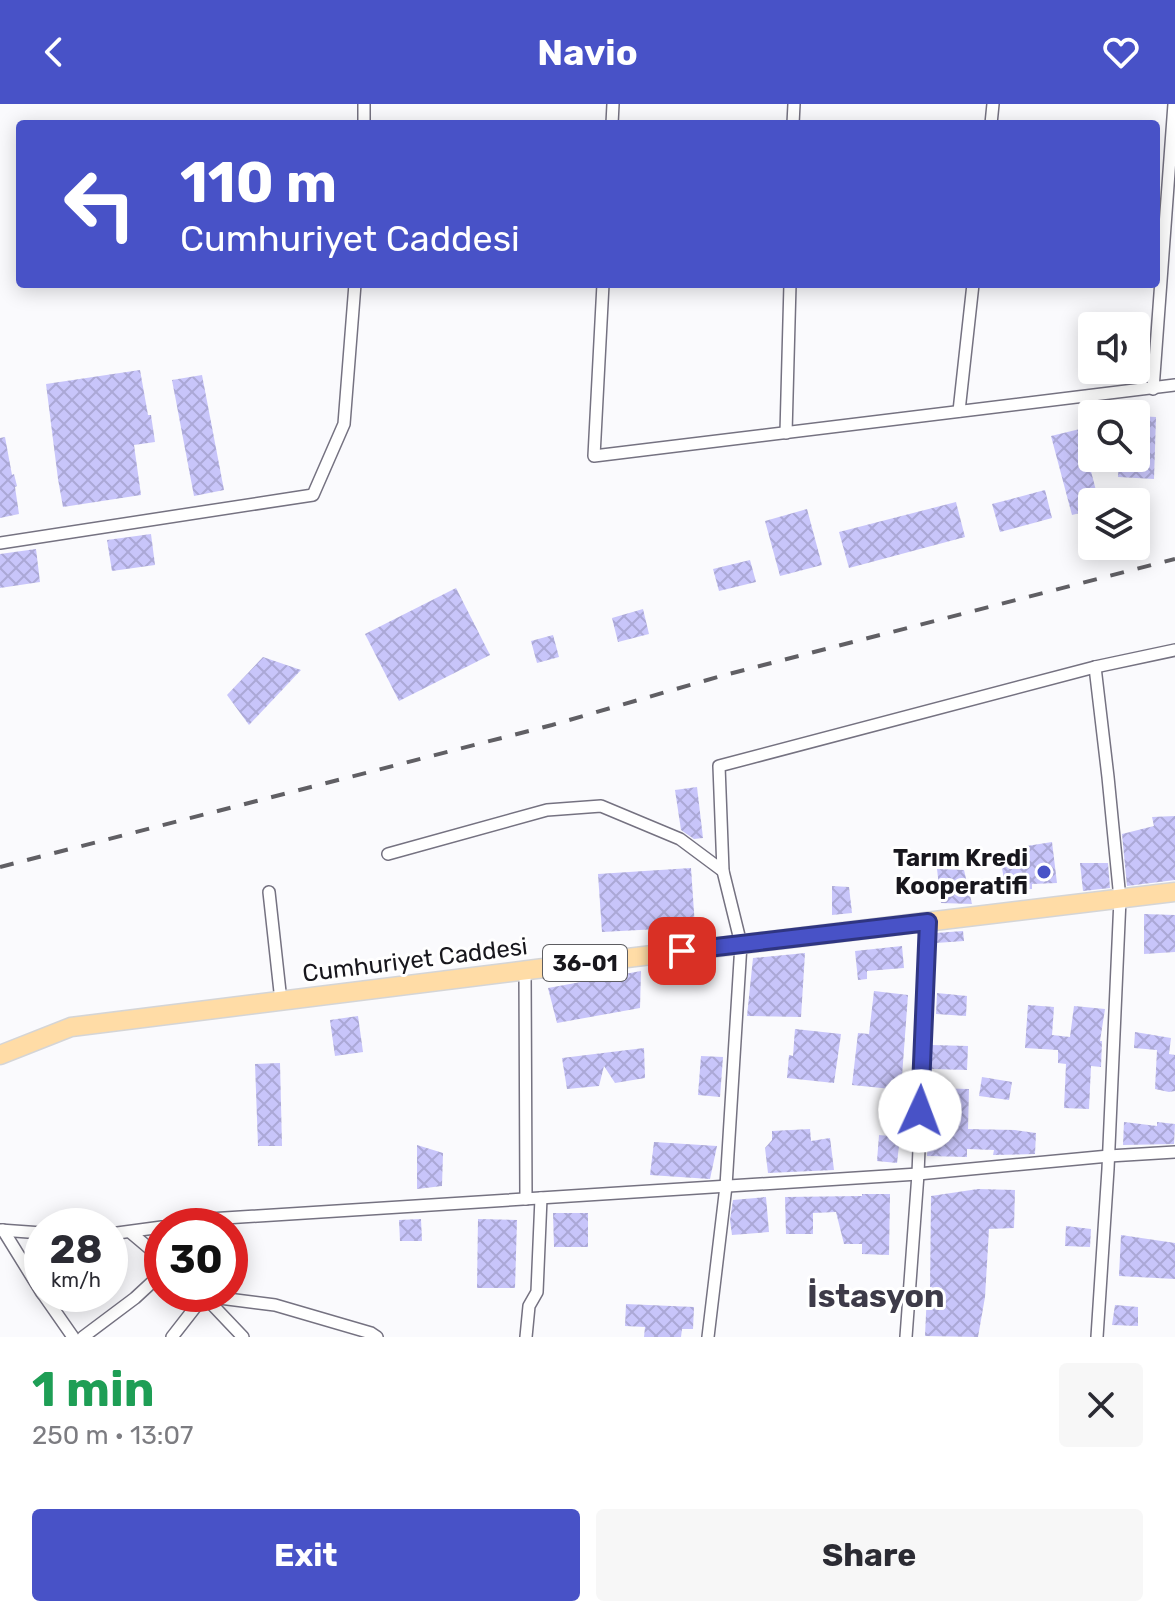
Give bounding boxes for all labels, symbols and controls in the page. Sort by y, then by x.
icon: back [32,30,76,74]
icon: heart [1099,30,1143,74]
text: Navio [537,31,638,74]
text: 110 m [180,150,337,216]
icon: left [48,152,152,256]
text: Cumhuriyet Caddesi [180,217,520,260]
map controls [1078,312,1150,560]
button: sound [1078,312,1150,384]
button: search [1078,400,1150,472]
button: layers [1078,488,1150,560]
place label: Tarım Kredi Kooperatifi [893,844,1028,900]
marker: Tarım Kredi Kooperatifi [1035,863,1053,881]
pin [648,917,716,985]
icon: arrive [660,929,704,973]
street label: Cumhuriyet Caddesi [301,932,529,988]
road number: 36-01 [543,945,627,981]
position arrow [878,1069,962,1153]
speed limit sign: 30 [144,1208,248,1312]
text: 28 [49,1226,103,1273]
text: km/h [51,1268,101,1292]
district label: İstasyon [807,1277,945,1315]
text: 1 min [32,1361,155,1418]
button: close [1059,1363,1143,1447]
text: 250 m · 13:07 [32,1420,193,1451]
button: Exit [32,1509,580,1601]
button: Share [596,1509,1143,1601]

